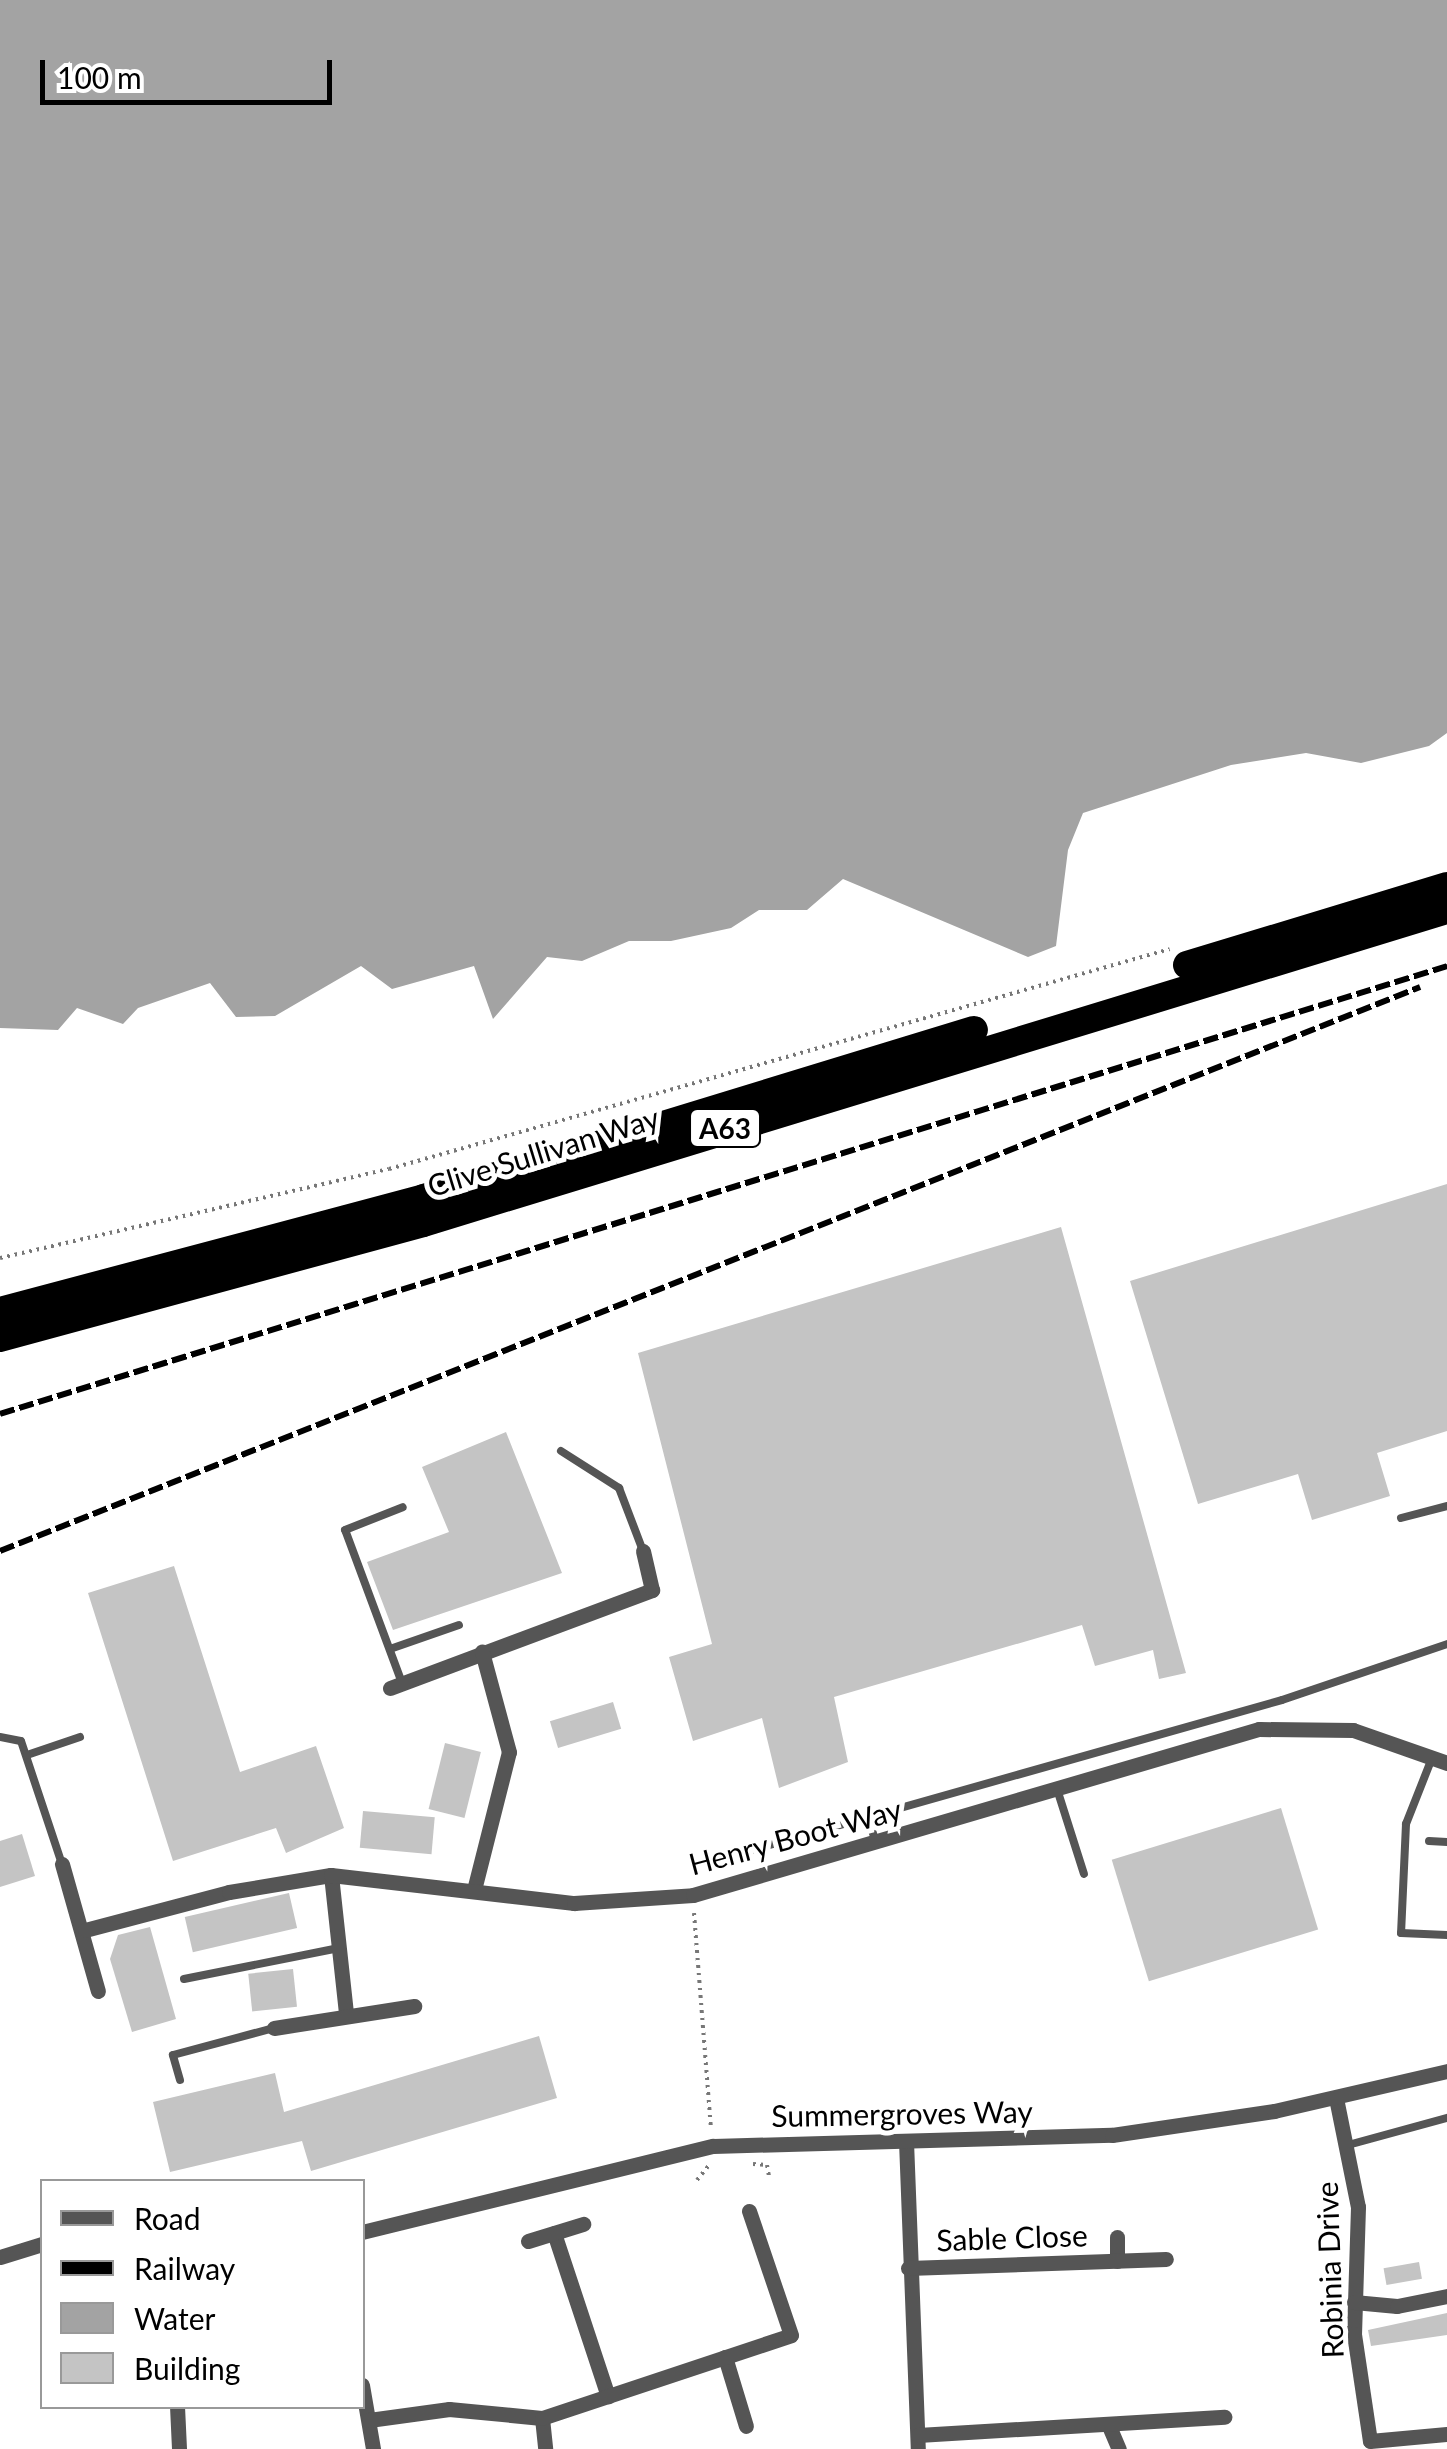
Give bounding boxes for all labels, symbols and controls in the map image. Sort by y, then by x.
scale bar [45,40,338,102]
text: 100 m [57,59,142,95]
street label: Clive Sullivan Way [423,1099,663,1203]
road number: A63 [688,1105,762,1151]
street label: Henry Boot Way [684,1790,906,1882]
street label: Summergroves Way [771,2093,1033,2133]
legend [40,2179,365,2409]
street label: Robinia Drive [1308,2181,1350,2359]
text: Road [134,2200,201,2236]
street label: Sable Close [936,2216,1088,2258]
text: Railway [134,2250,235,2286]
text: Water [134,2300,216,2336]
text: Building [134,2350,240,2386]

